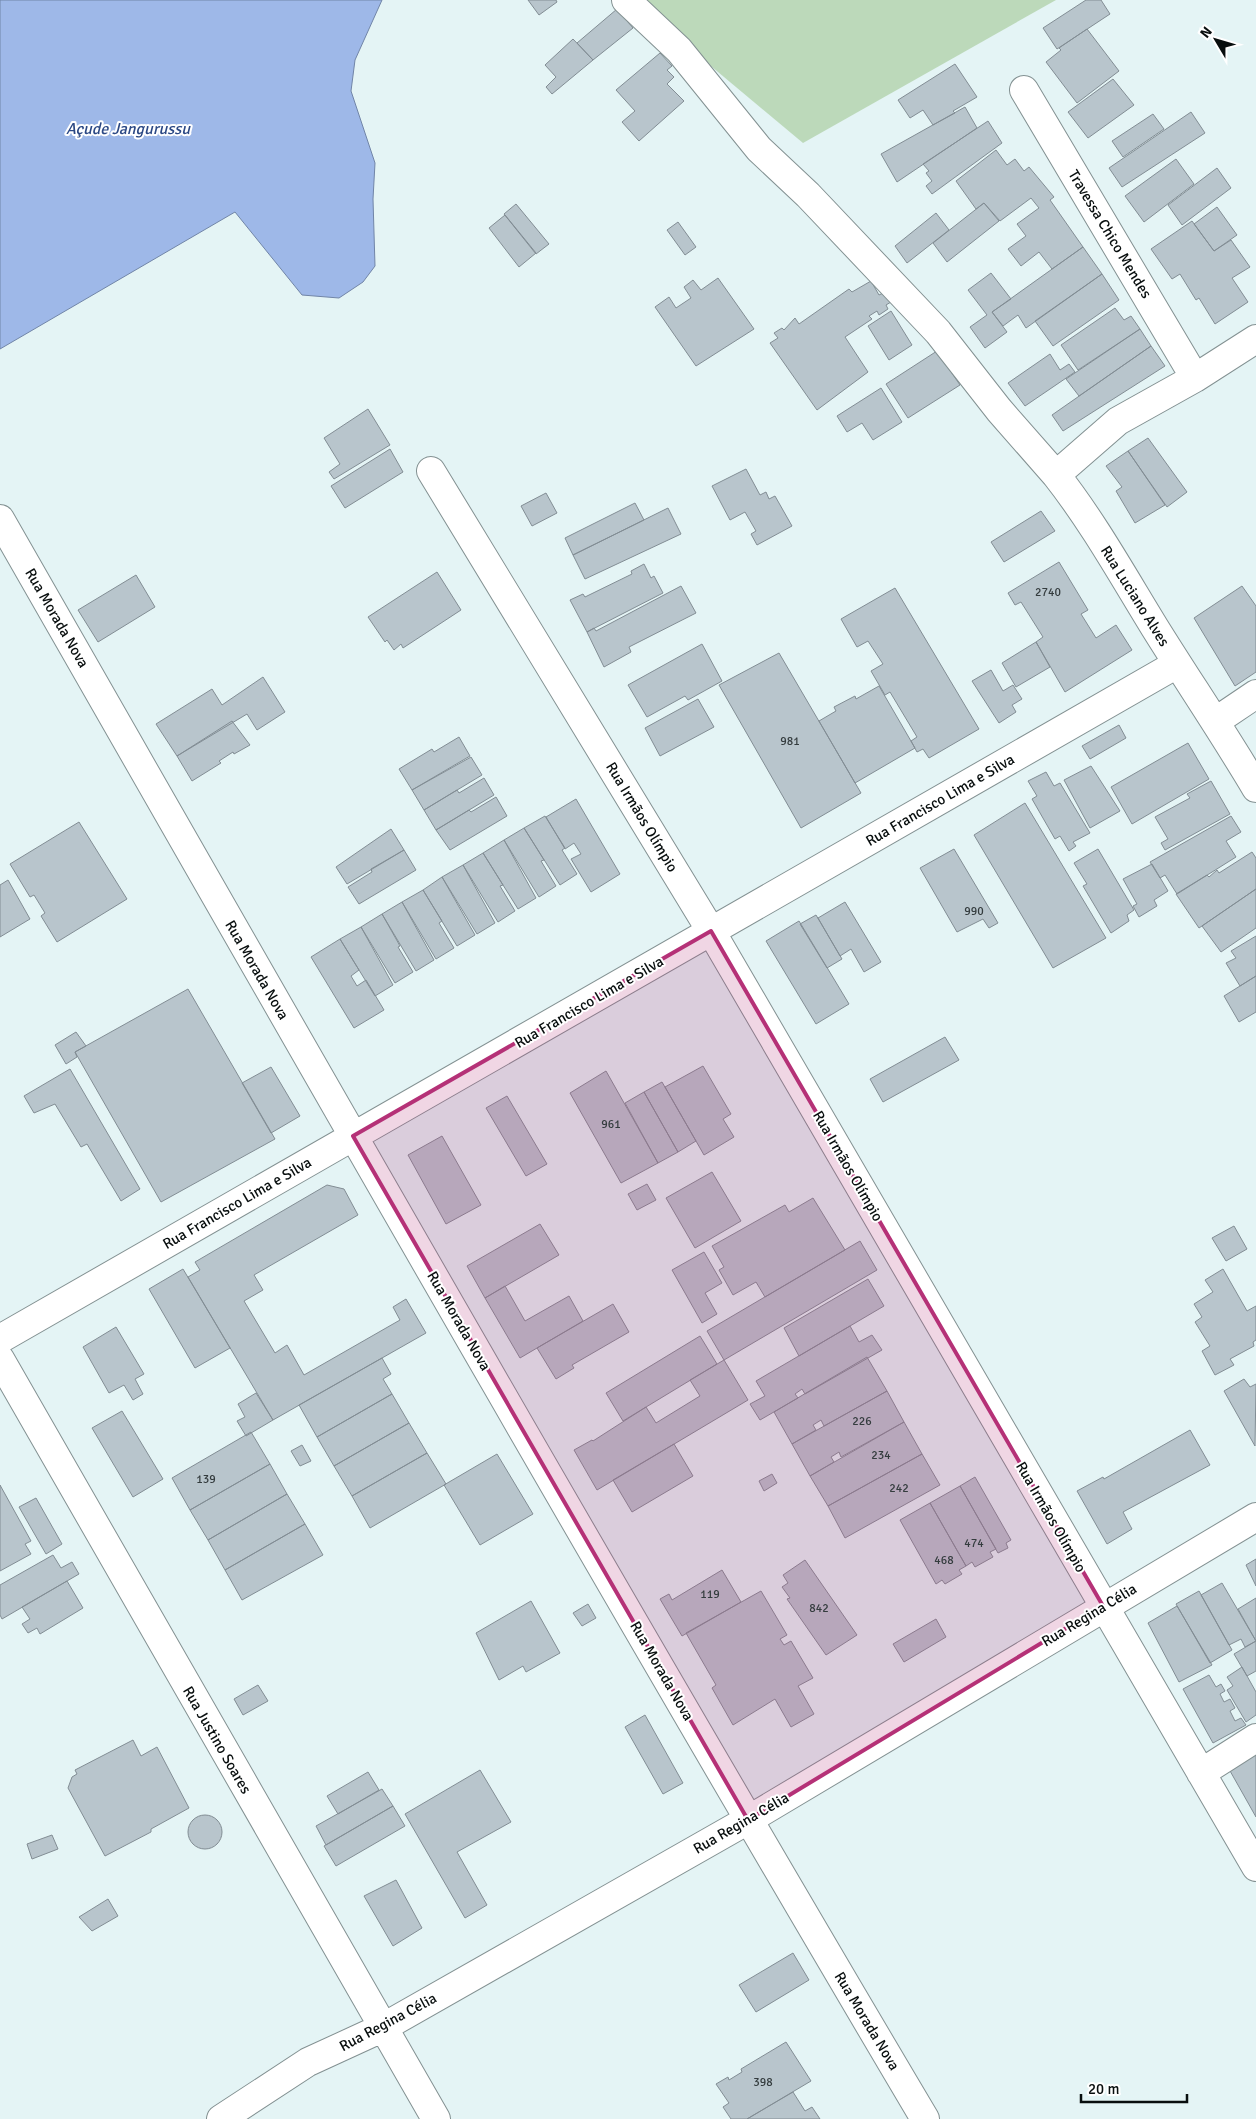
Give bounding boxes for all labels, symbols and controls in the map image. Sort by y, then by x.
north arrow [1191,15,1241,65]
text: N [1196,23,1216,41]
water label: Açude Jangurussu [66,119,191,139]
street label: Travessa Chico Mendes [1064,166,1156,302]
street label: Rua Luciano Alves [1097,542,1173,650]
street label: Rua Morada Nova [21,565,93,671]
house number: 2740 [1035,585,1061,600]
house number: 981 [780,734,800,749]
street label: Rua Francisco Lima e Silva [862,750,1018,850]
street label: Rua Irmãos Olímpio [602,759,682,875]
house number: 990 [964,904,984,919]
street label: Rua Morada Nova [221,917,293,1023]
street label: Rua Francisco Lima e Silva [511,952,667,1052]
street label: Rua Irmãos Olímpio [809,1107,887,1225]
house number: 961 [601,1117,621,1132]
street label: Rua Francisco Lima e Silva [159,1153,315,1253]
street label: Rua Morada Nova [423,1268,495,1374]
house number: 226 [852,1414,872,1429]
house number: 234 [871,1448,891,1463]
street label: Rua Irmãos Olímpio [1012,1458,1090,1576]
house number: 139 [196,1472,216,1487]
house number: 242 [889,1481,909,1496]
house number: 474 [964,1536,984,1551]
house number: 468 [934,1553,954,1568]
street label: Rua Regina Célia [1038,1580,1140,1650]
house number: 119 [700,1587,720,1602]
house number: 842 [809,1601,829,1616]
street label: Rua Morada Nova [626,1618,698,1724]
street label: Rua Justino Soares [179,1683,255,1797]
street label: Rua Regina Célia [690,1788,792,1858]
street label: Rua Morada Nova [830,1968,904,2074]
street label: Rua Regina Célia [336,1989,440,2055]
scale bar [1081,2072,1187,2104]
house number: 398 [753,2075,773,2090]
text: 20 m [1088,2080,1119,2098]

